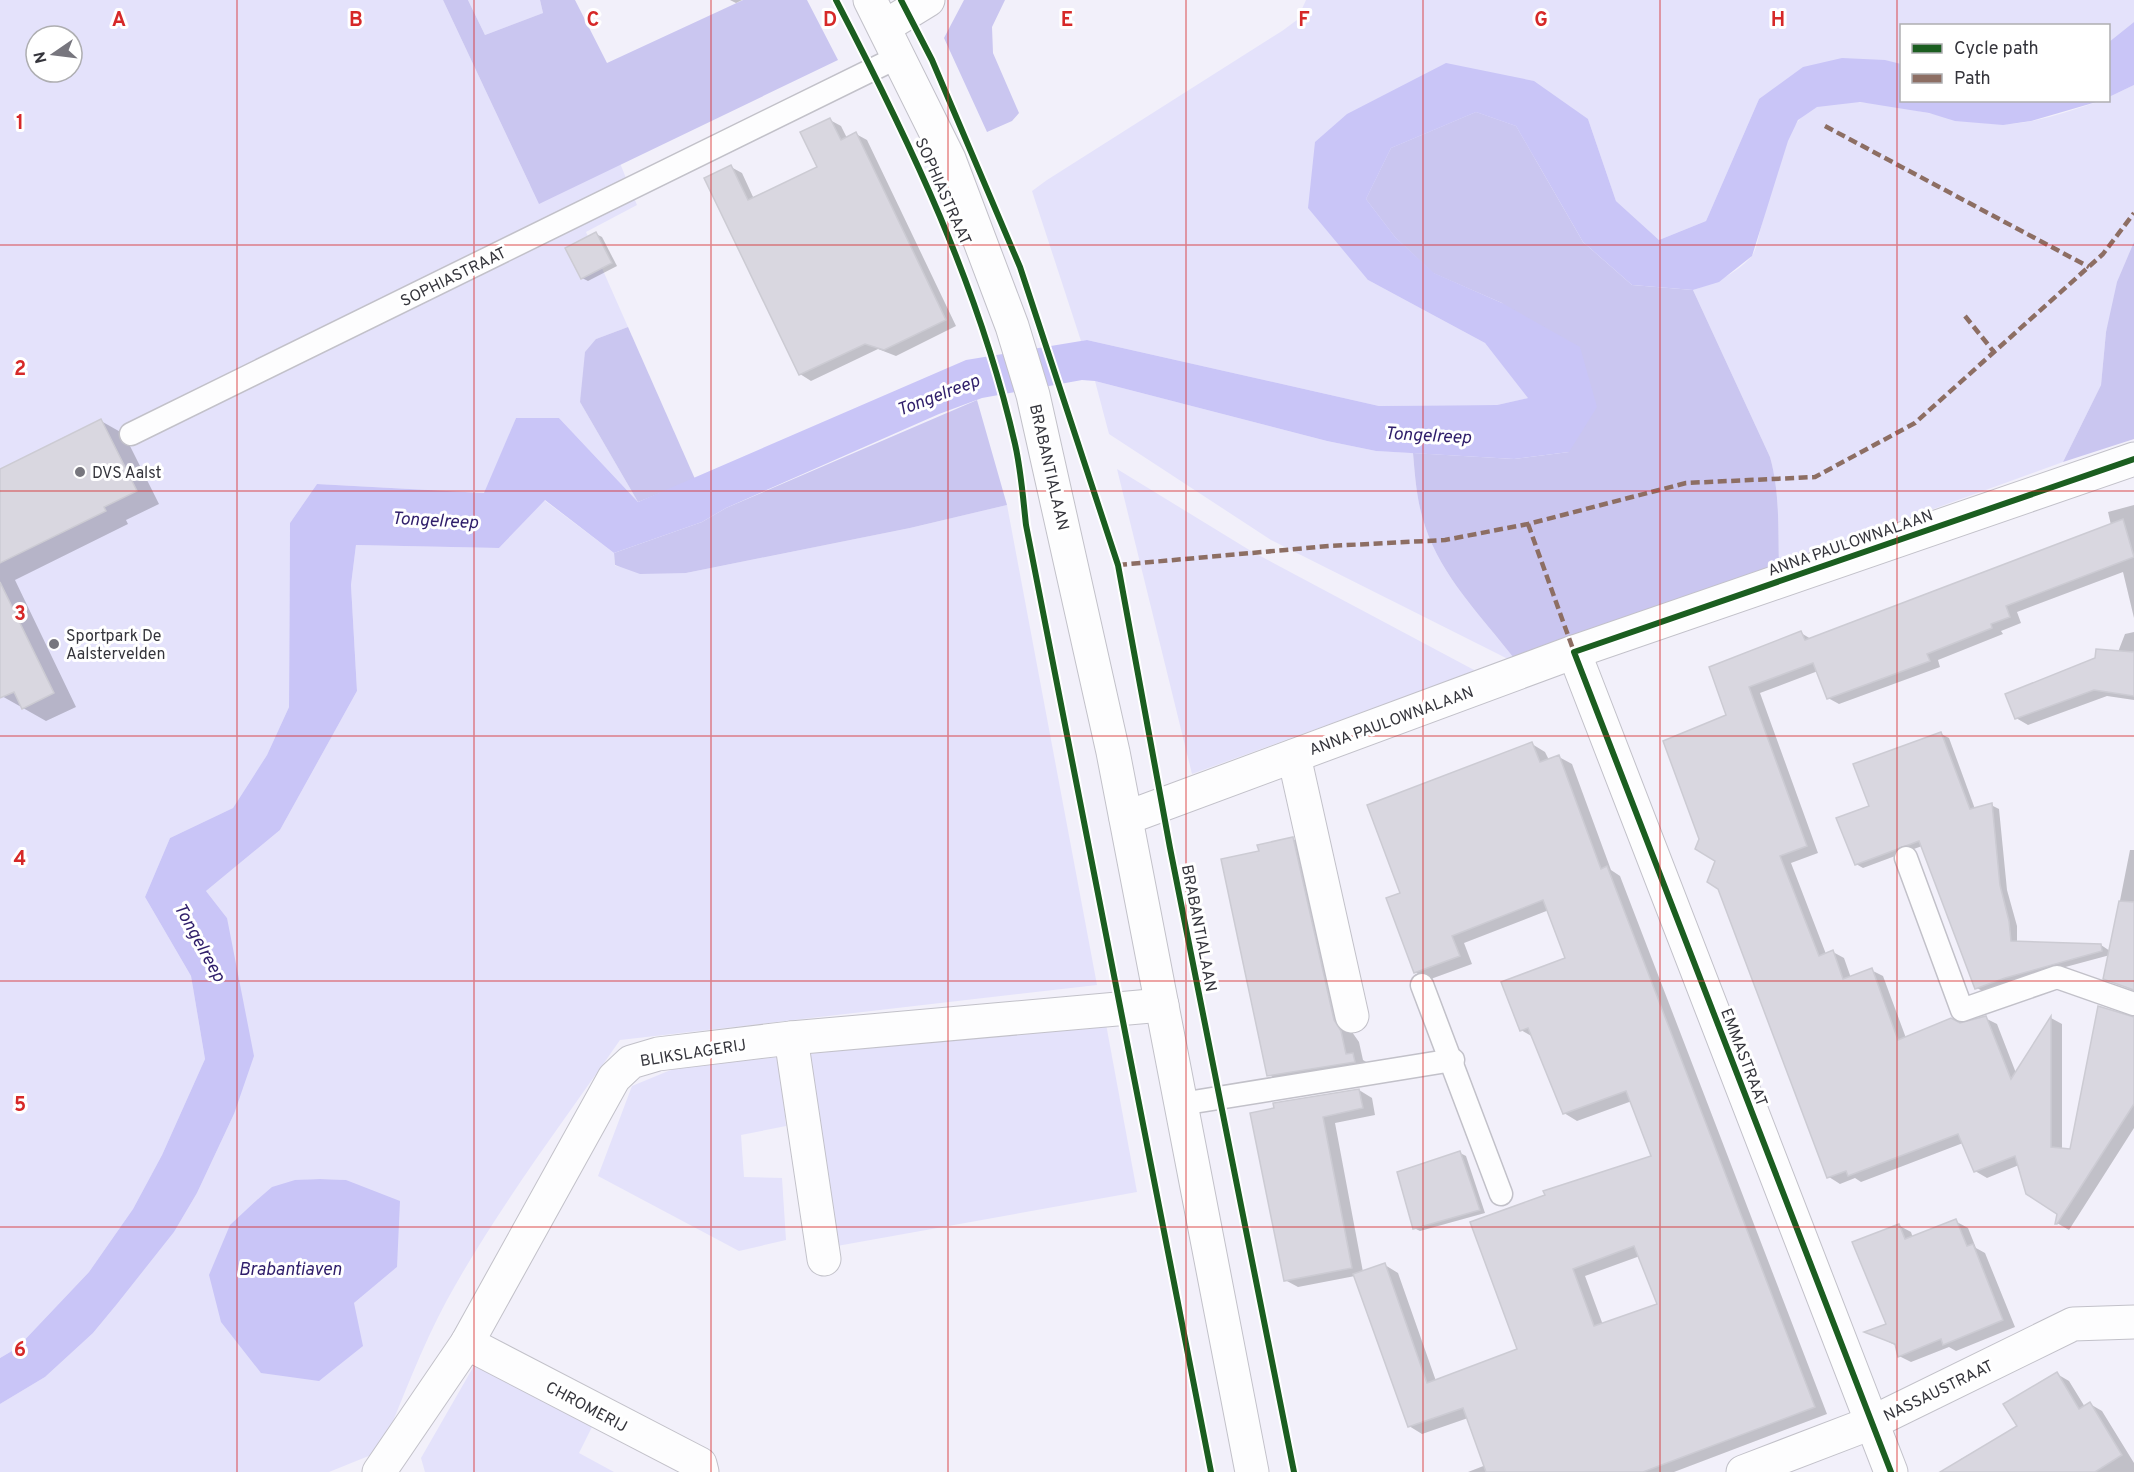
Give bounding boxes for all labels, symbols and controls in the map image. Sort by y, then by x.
text: A [112,8,126,34]
text: B [349,8,363,34]
text: C [587,8,599,34]
text: D [823,8,837,34]
text: E [1061,8,1073,34]
text: F [1298,8,1310,34]
text: G [1534,8,1548,34]
text: H [1771,8,1785,34]
north arrow [24,24,84,84]
legend [1900,24,2110,102]
text: Cycle path [1954,38,2039,61]
text: N [30,49,52,65]
text: Path [1954,68,1991,91]
text: 1 [16,111,24,137]
street label: SOPHIASTRAAT [910,135,975,249]
street label: SOPHIASTRAAT [398,244,510,312]
text: 2 [14,357,26,383]
water label: Tongelreep [894,370,983,423]
street label: BRABANTIALAAN [1024,402,1072,533]
water label: Tongelreep [1384,423,1472,450]
place label: DVS Aalst [92,464,162,484]
marker: DVS Aalst [73,465,87,479]
street label: ANNA PAULOWNALAAN [1765,506,1936,582]
water label: Tongelreep [391,508,479,535]
text: 3 [14,602,26,628]
place label: Sportpark De Aalstervelden [66,627,165,665]
marker: Sportpark De Aalstervelden [47,637,61,651]
street label: ANNA PAULOWNALAAN [1307,683,1477,761]
text: 4 [14,847,26,873]
street label: BRABANTIALAAN [1176,863,1220,994]
water label: Tongelreep [168,899,230,986]
street label: EMMASTRAAT [1715,1006,1771,1110]
street label: BLIKSLAGERIJ [639,1036,748,1072]
text: 5 [14,1093,26,1119]
water label: Brabantiaven [238,1259,342,1282]
text: 6 [14,1338,26,1364]
street label: NASSAUSTRAAT [1881,1357,1997,1427]
street label: CHROMERIJ [542,1378,630,1438]

